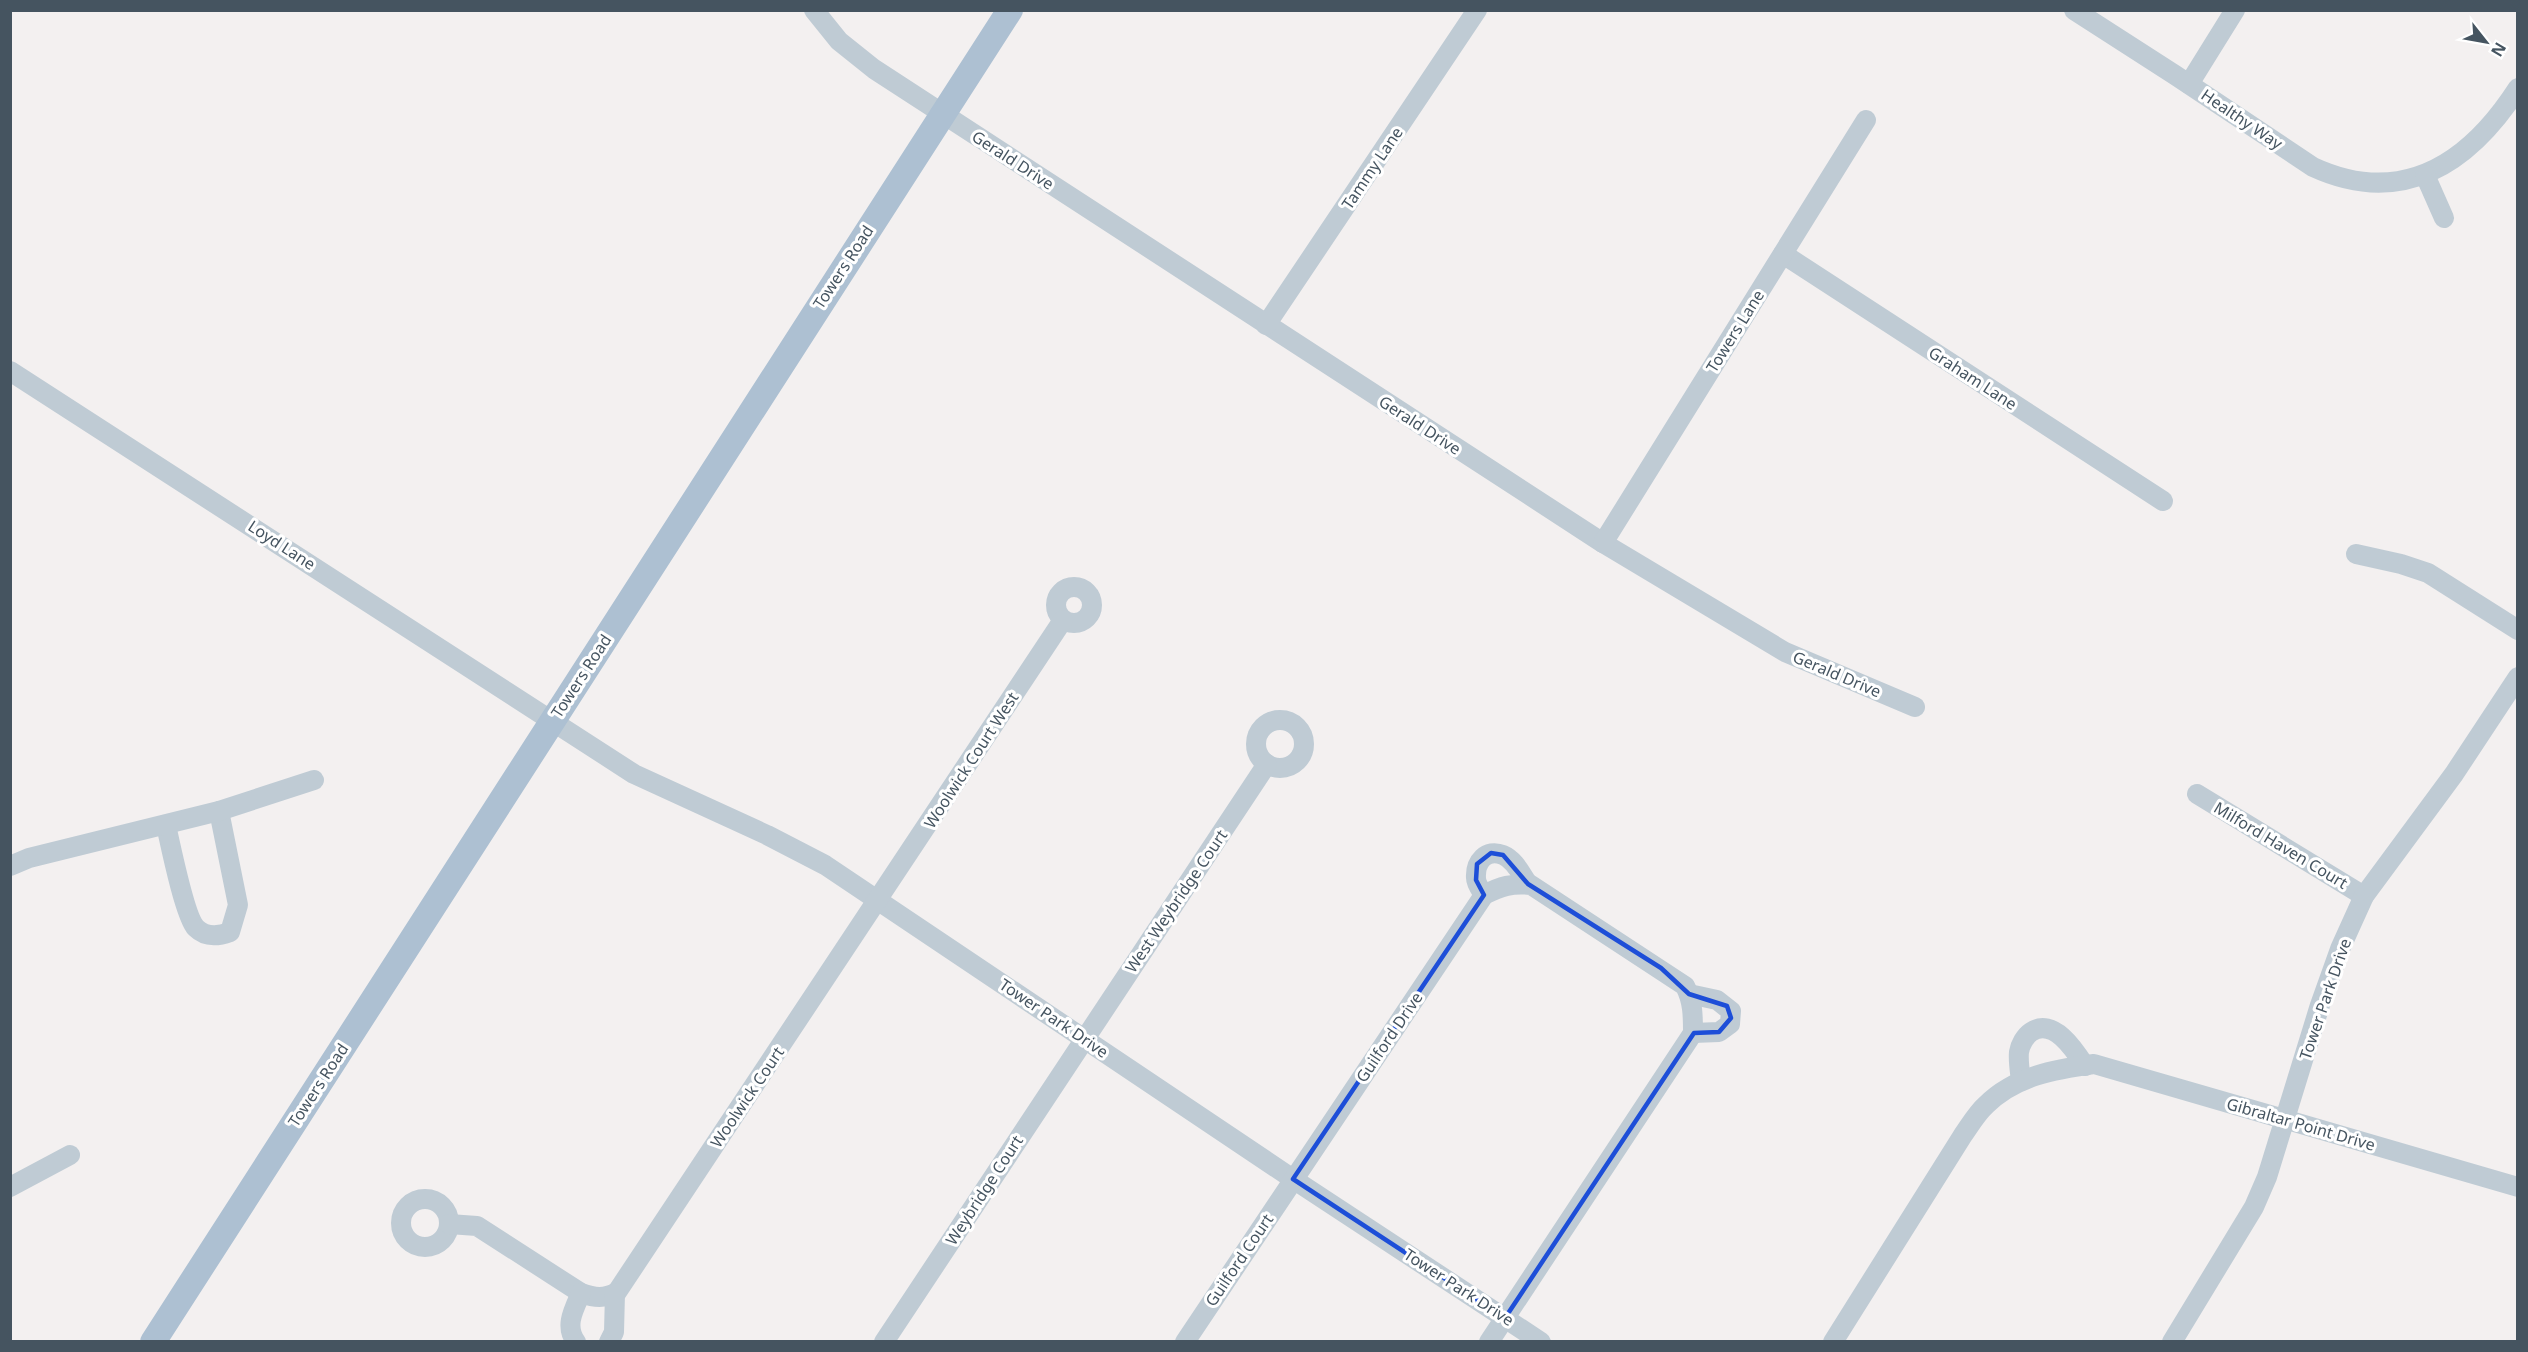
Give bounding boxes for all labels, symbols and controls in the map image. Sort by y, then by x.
north arrow [2456,12,2516,72]
text: N [2486,38,2512,61]
street label: Healthy Way [2197,84,2288,155]
street label: Tammy Lane [1336,122,1408,214]
street label: Gerald Drive [968,125,1058,195]
street label: Towers Road [808,221,878,313]
street label: Towers Lane [1701,286,1769,376]
street label: Graham Lane [1925,341,2021,415]
street label: Gerald Drive [1375,390,1465,460]
street label: Loyd Lane [244,515,320,575]
street label: Towers Road [546,630,616,722]
street label: Gerald Drive [1790,646,1884,702]
street label: Woolwick Court West [919,687,1023,832]
street label: Milford Haven Court [2210,796,2352,894]
street label: West Weybridge Court [1120,825,1232,977]
street label: Tower Park Drive [2294,935,2356,1063]
street label: Tower Park Drive [995,973,1113,1063]
street label: Guilford Drive [1351,987,1427,1087]
street label: Towers Road [283,1039,353,1131]
street label: Woolwick Court [705,1042,789,1152]
street label: Gibraltar Point Drive [2224,1092,2378,1156]
street label: Weybridge Court [940,1131,1028,1249]
street label: Guilford Court [1200,1209,1278,1311]
street label: Tower Park Drive [1400,1243,1518,1331]

